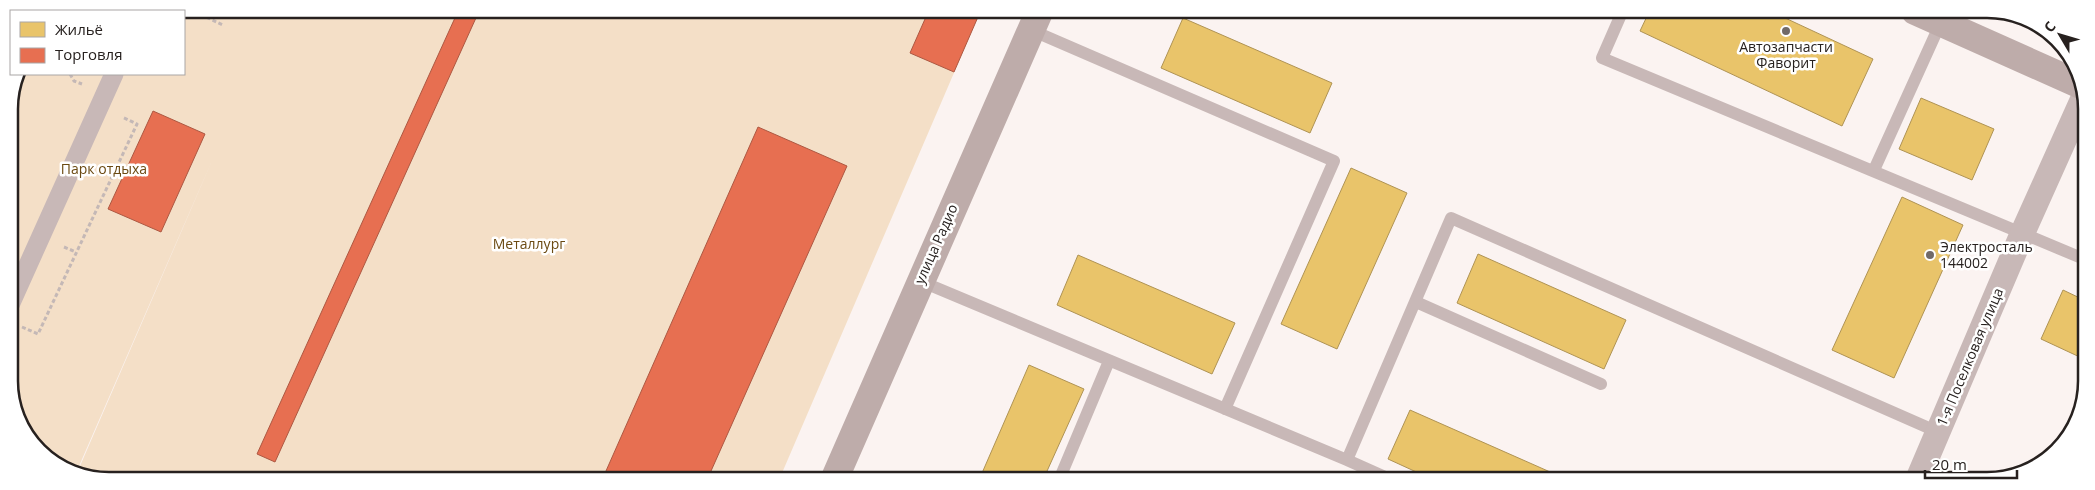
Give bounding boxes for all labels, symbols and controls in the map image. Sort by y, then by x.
legend [10,10,185,75]
north arrow [2035,10,2085,60]
text: С [2039,17,2060,36]
text: Жильё [55,19,103,39]
marker: Автозапчасти Фаворит [1780,25,1792,37]
place label: Автозапчасти Фаворит [1739,37,1833,72]
text: Торговля [55,44,122,64]
park label: Парк отдыха [61,159,147,178]
street label: улица Радио [909,201,962,287]
park label: Металлург [493,234,565,253]
place label: Электросталь 144002 [1940,237,2033,272]
marker: Электросталь 144002 [1924,249,1936,261]
street label: 1-я Поселковая улица [1932,285,2007,429]
scale bar [1925,448,2018,480]
text: 20 m [1932,454,1967,474]

